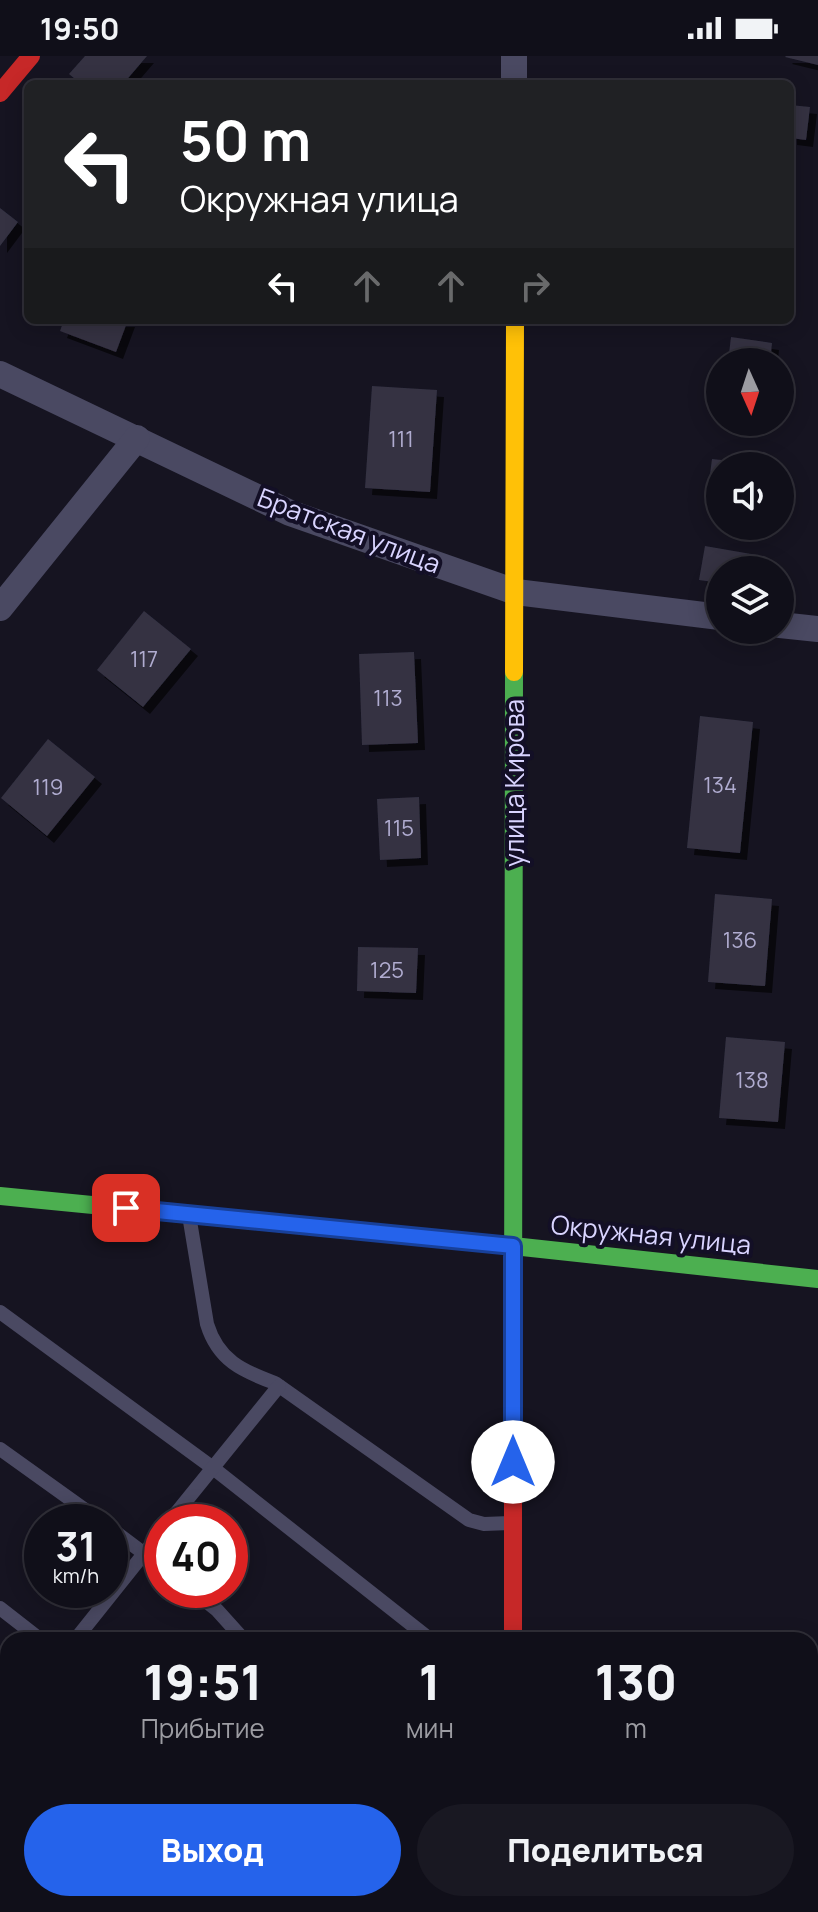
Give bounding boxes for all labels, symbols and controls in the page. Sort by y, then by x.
text: 19:50 [40,8,119,49]
text: 50 m [180,101,311,178]
icon: left [48,112,152,216]
text: Окружная улица [180,174,459,223]
icon: left [261,264,305,308]
icon: ahead [345,264,389,308]
icon: ahead [429,264,473,308]
icon: right [513,264,557,308]
north arrow [706,348,794,436]
map controls [706,348,794,644]
house number: 111 [388,424,414,454]
button: sound [706,452,794,540]
street label: Братская улица [253,479,446,581]
button: layers [706,556,794,644]
house number: 117 [130,644,158,674]
house number: 113 [373,683,403,713]
street label: улица Кирова [496,699,532,867]
house number: 134 [703,770,737,800]
house number: 119 [33,772,63,802]
house number: 115 [384,813,414,843]
house number: 136 [723,925,757,955]
house number: 125 [370,955,404,985]
house number: 138 [735,1065,769,1095]
pin [92,1174,160,1242]
icon: arrive [104,1186,148,1230]
street label: Окружная улица [549,1206,753,1262]
position arrow [471,1420,555,1504]
speed limit sign: 40 [144,1504,248,1608]
text: 31 [56,1518,96,1573]
text: km/h [53,1562,99,1589]
text: 19:51 [143,1649,262,1714]
text: 1 [419,1649,441,1714]
text: 130 [595,1649,677,1714]
text: Прибытие [141,1710,265,1746]
text: мин [406,1710,454,1746]
text: m [625,1710,647,1746]
button: Выход [24,1804,401,1896]
button: Поделиться [417,1804,794,1896]

